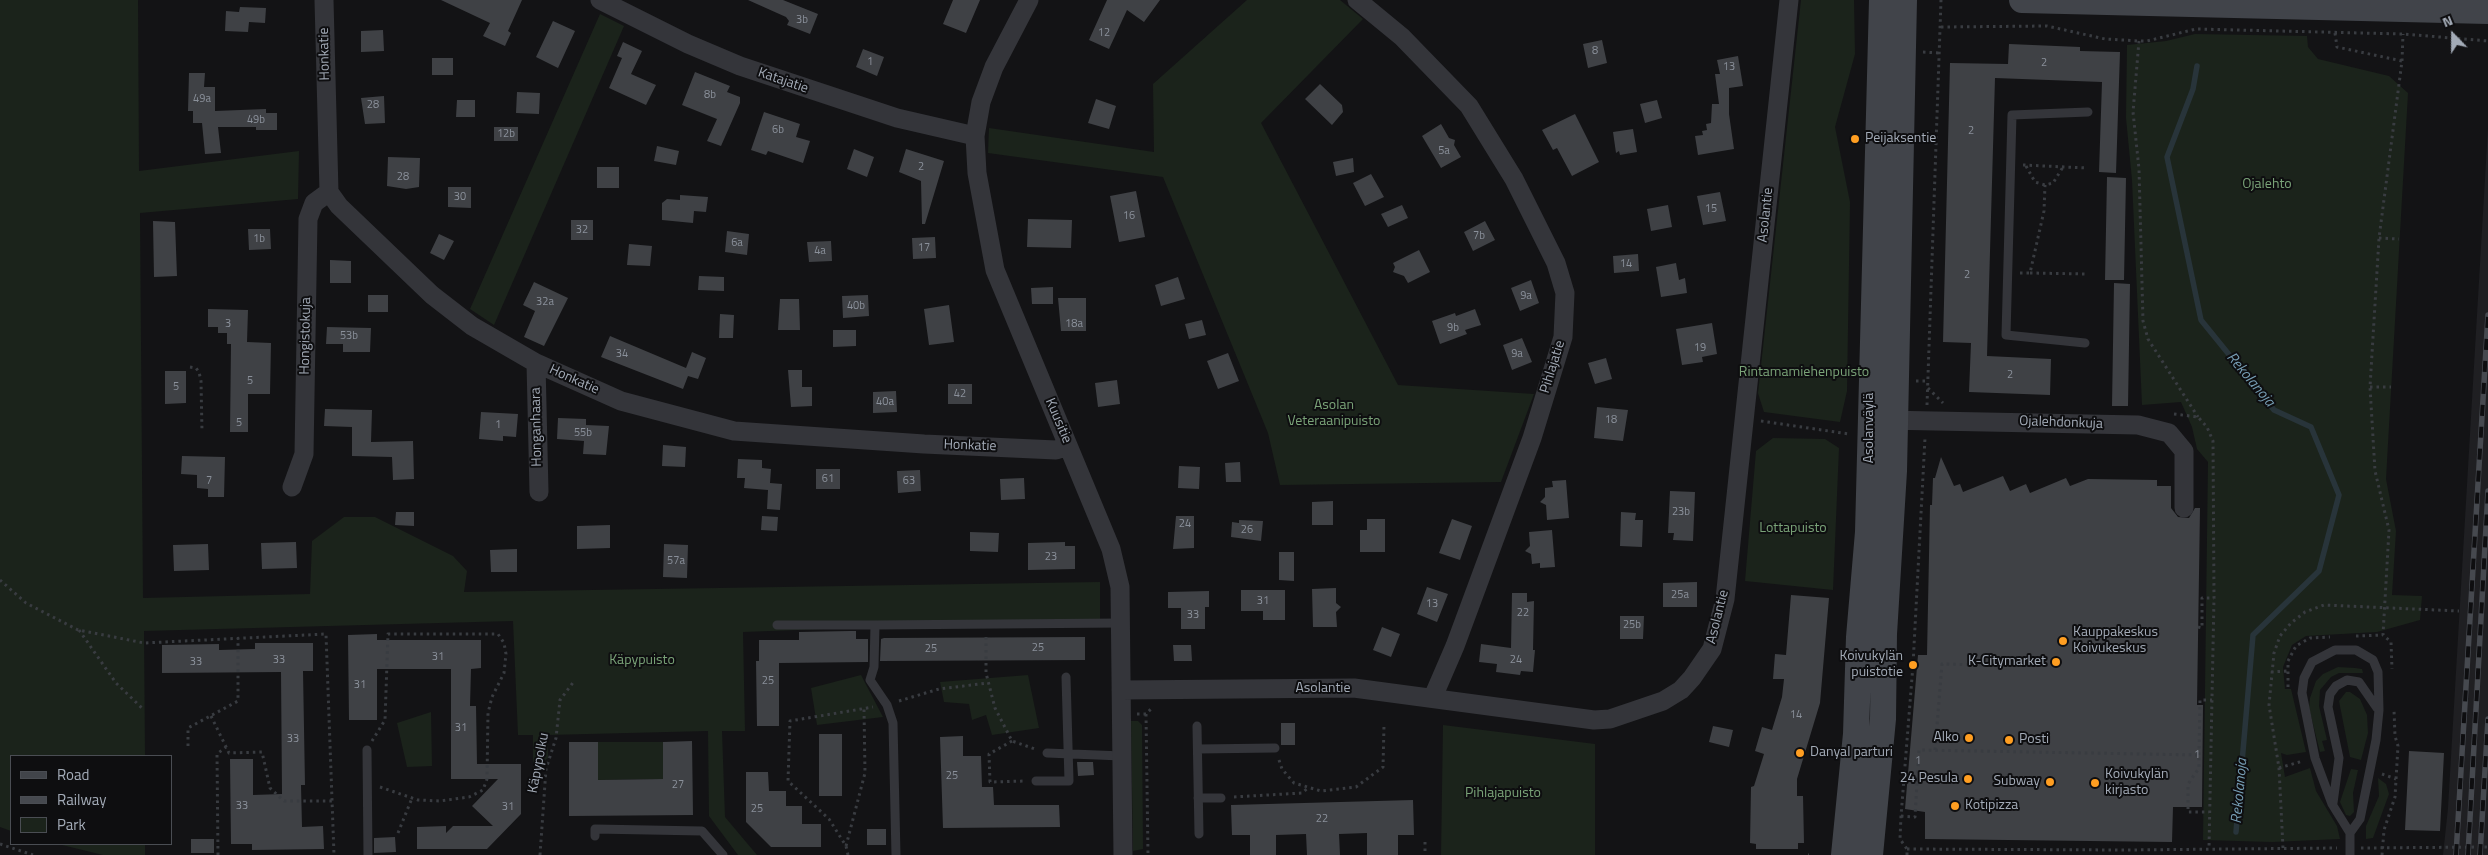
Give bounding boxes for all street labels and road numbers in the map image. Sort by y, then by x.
street label: Honkatie [316,27,334,81]
street label: Katajatie [756,65,810,97]
street label: Asolantie [1755,187,1777,243]
street label: Hongistokuja [297,297,315,375]
street label: Pihlajatie [1537,339,1569,395]
street label: Honkatie [546,362,602,398]
street label: Honganhaara [528,387,546,467]
street label: Asolanväylä [1862,393,1878,463]
street label: Kuusitie [1041,396,1075,446]
street label: Ojalehdonkuja [2019,413,2103,433]
street label: Honkatie [943,437,997,455]
street label: Asolantie [1703,588,1733,646]
street label: Asolantie [1295,681,1351,697]
street label: Käpypolku [525,731,553,795]

